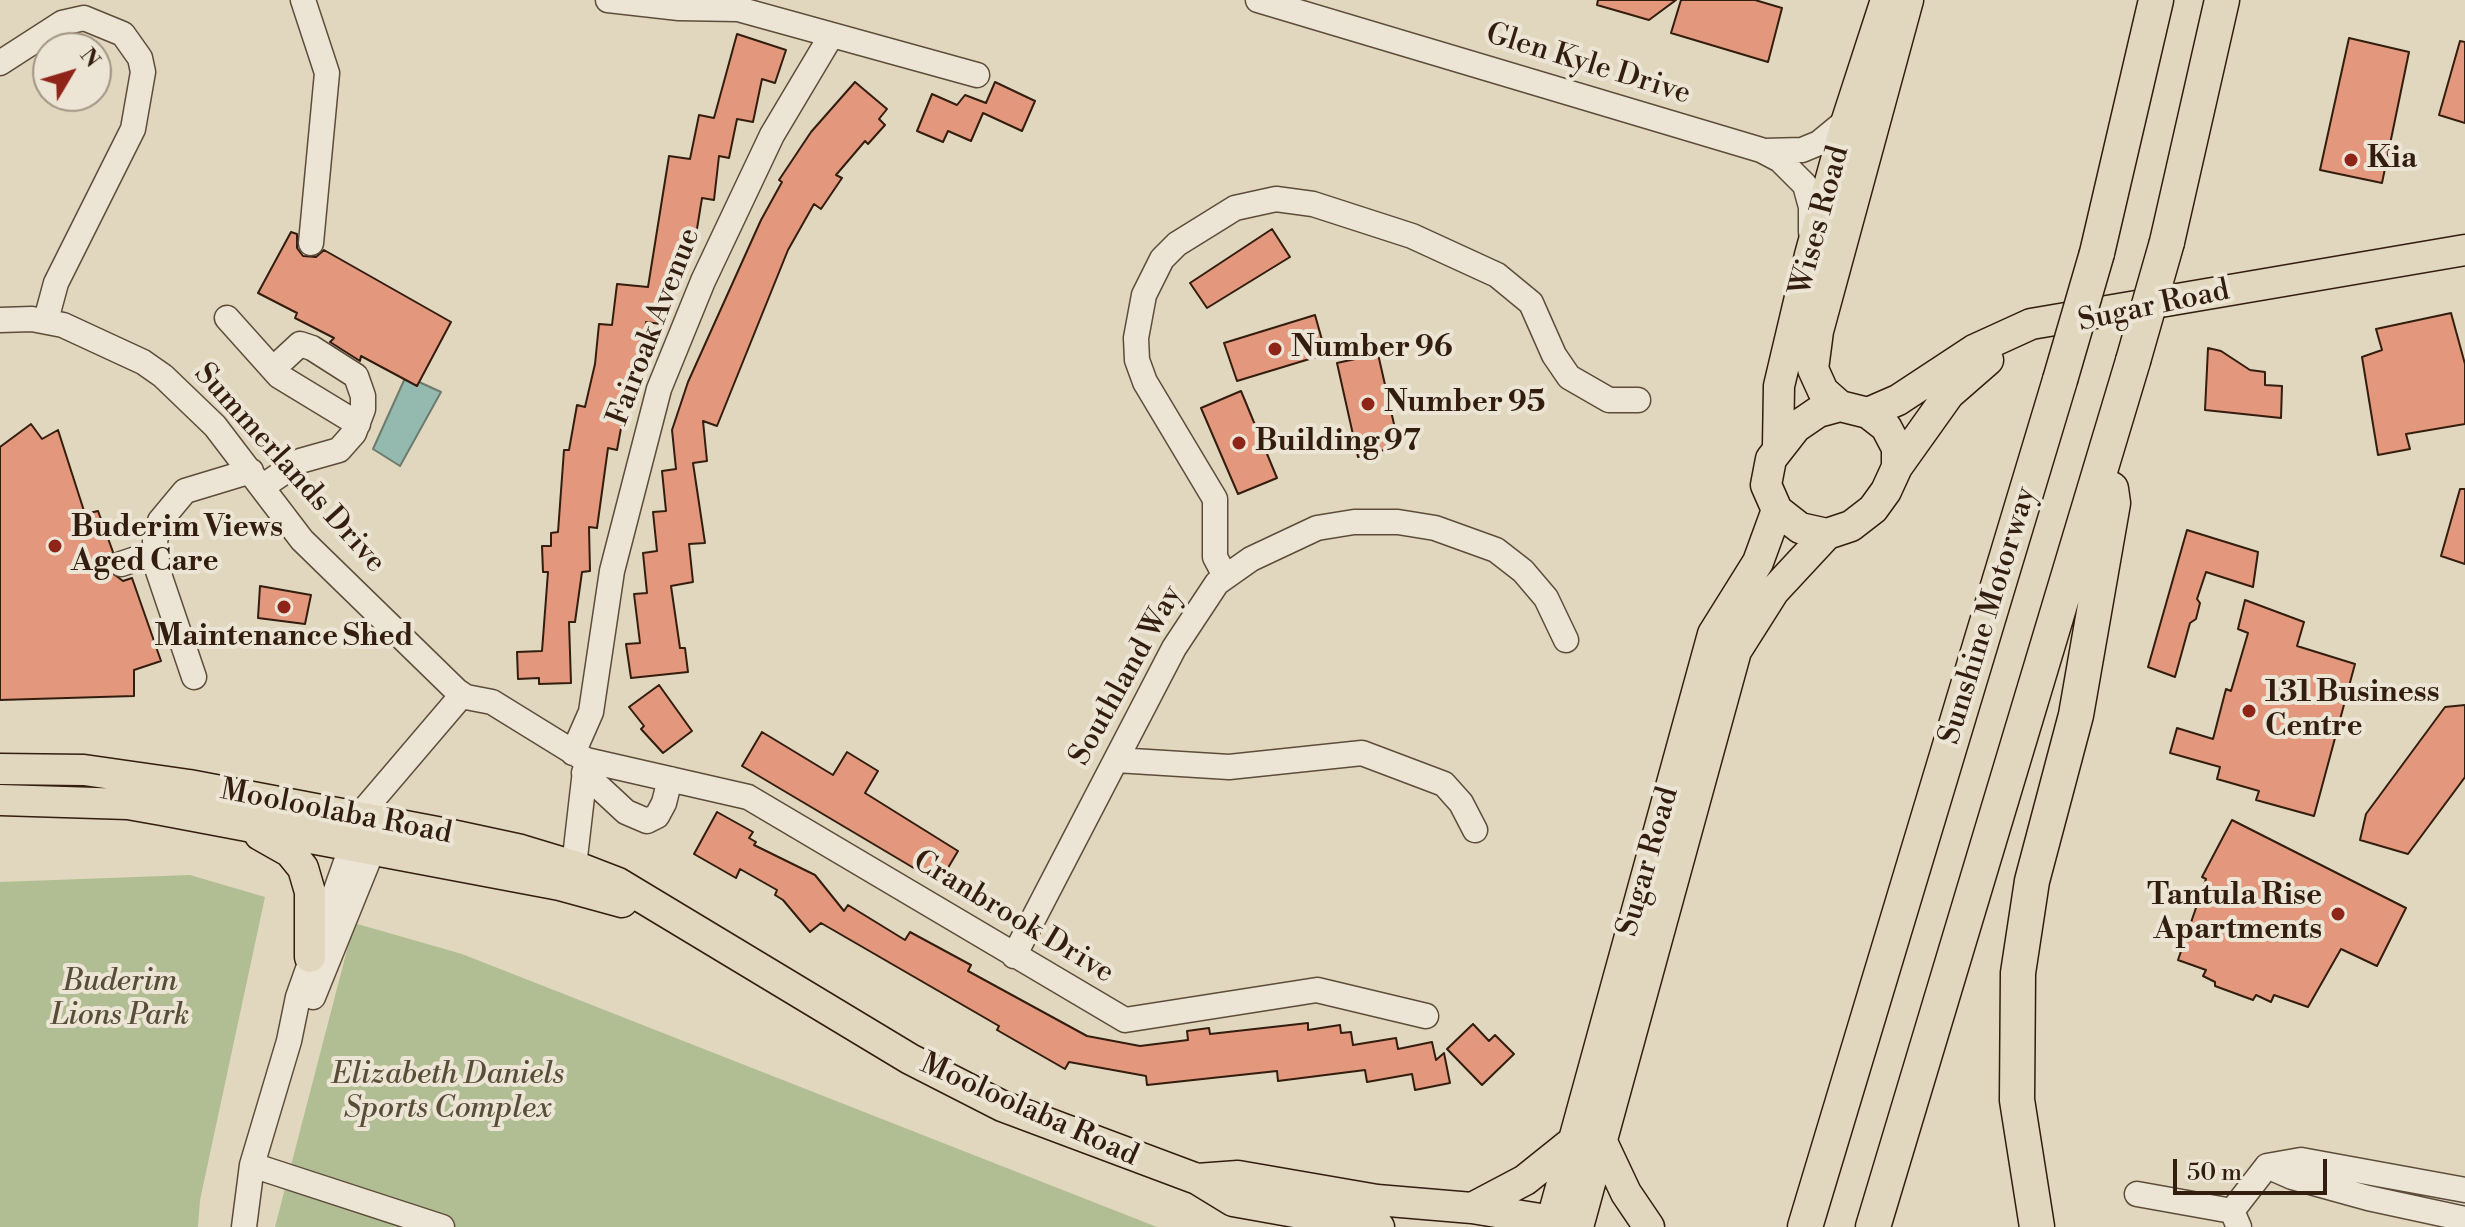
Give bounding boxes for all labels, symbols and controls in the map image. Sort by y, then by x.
street label: Glen Kyle Drive [1481,17,1695,113]
north arrow [32,32,112,112]
text: N [74,43,106,73]
street label: Wises Road [1784,142,1858,300]
place label: Kia [2367,142,2417,178]
marker: Kia [2342,151,2360,169]
street label: Fairoak Avenue [601,223,709,431]
street label: Sugar Road [2075,273,2233,341]
place label: Number 96 [1291,331,1453,367]
marker: Number 96 [1266,340,1284,358]
street label: Summerlands Drive [186,357,392,581]
place label: Number 95 [1384,386,1545,422]
marker: Number 95 [1359,395,1377,413]
place label: Building 97 [1255,425,1421,461]
marker: Building 97 [1230,434,1248,452]
street label: Sunshine Motorway [1933,483,2045,749]
place label: Buderim Views Aged Care [71,511,283,582]
marker: Buderim Views Aged Care [46,537,64,555]
street label: Southland Way [1063,580,1191,772]
marker: Maintenance Shed [275,598,293,616]
place label: Maintenance Shed [154,620,414,656]
place label: 131 Business Centre [2265,676,2440,746]
marker: 131 Business Centre [2240,702,2258,720]
street label: Mooloolaba Road [217,773,455,853]
street label: Sugar Road [1611,783,1687,941]
street label: Cranbrook Drive [906,844,1120,992]
place label: Tantula Rise Apartments [2147,879,2322,950]
marker: Tantula Rise Apartments [2329,905,2347,923]
park label: Buderim Lions Park [51,965,189,1036]
street label: Mooloolaba Road [914,1047,1144,1175]
park label: Elizabeth Daniels Sports Complex [332,1058,564,1128]
scale bar [2177,1143,2331,1193]
text: 50 m [2187,1158,2242,1188]

